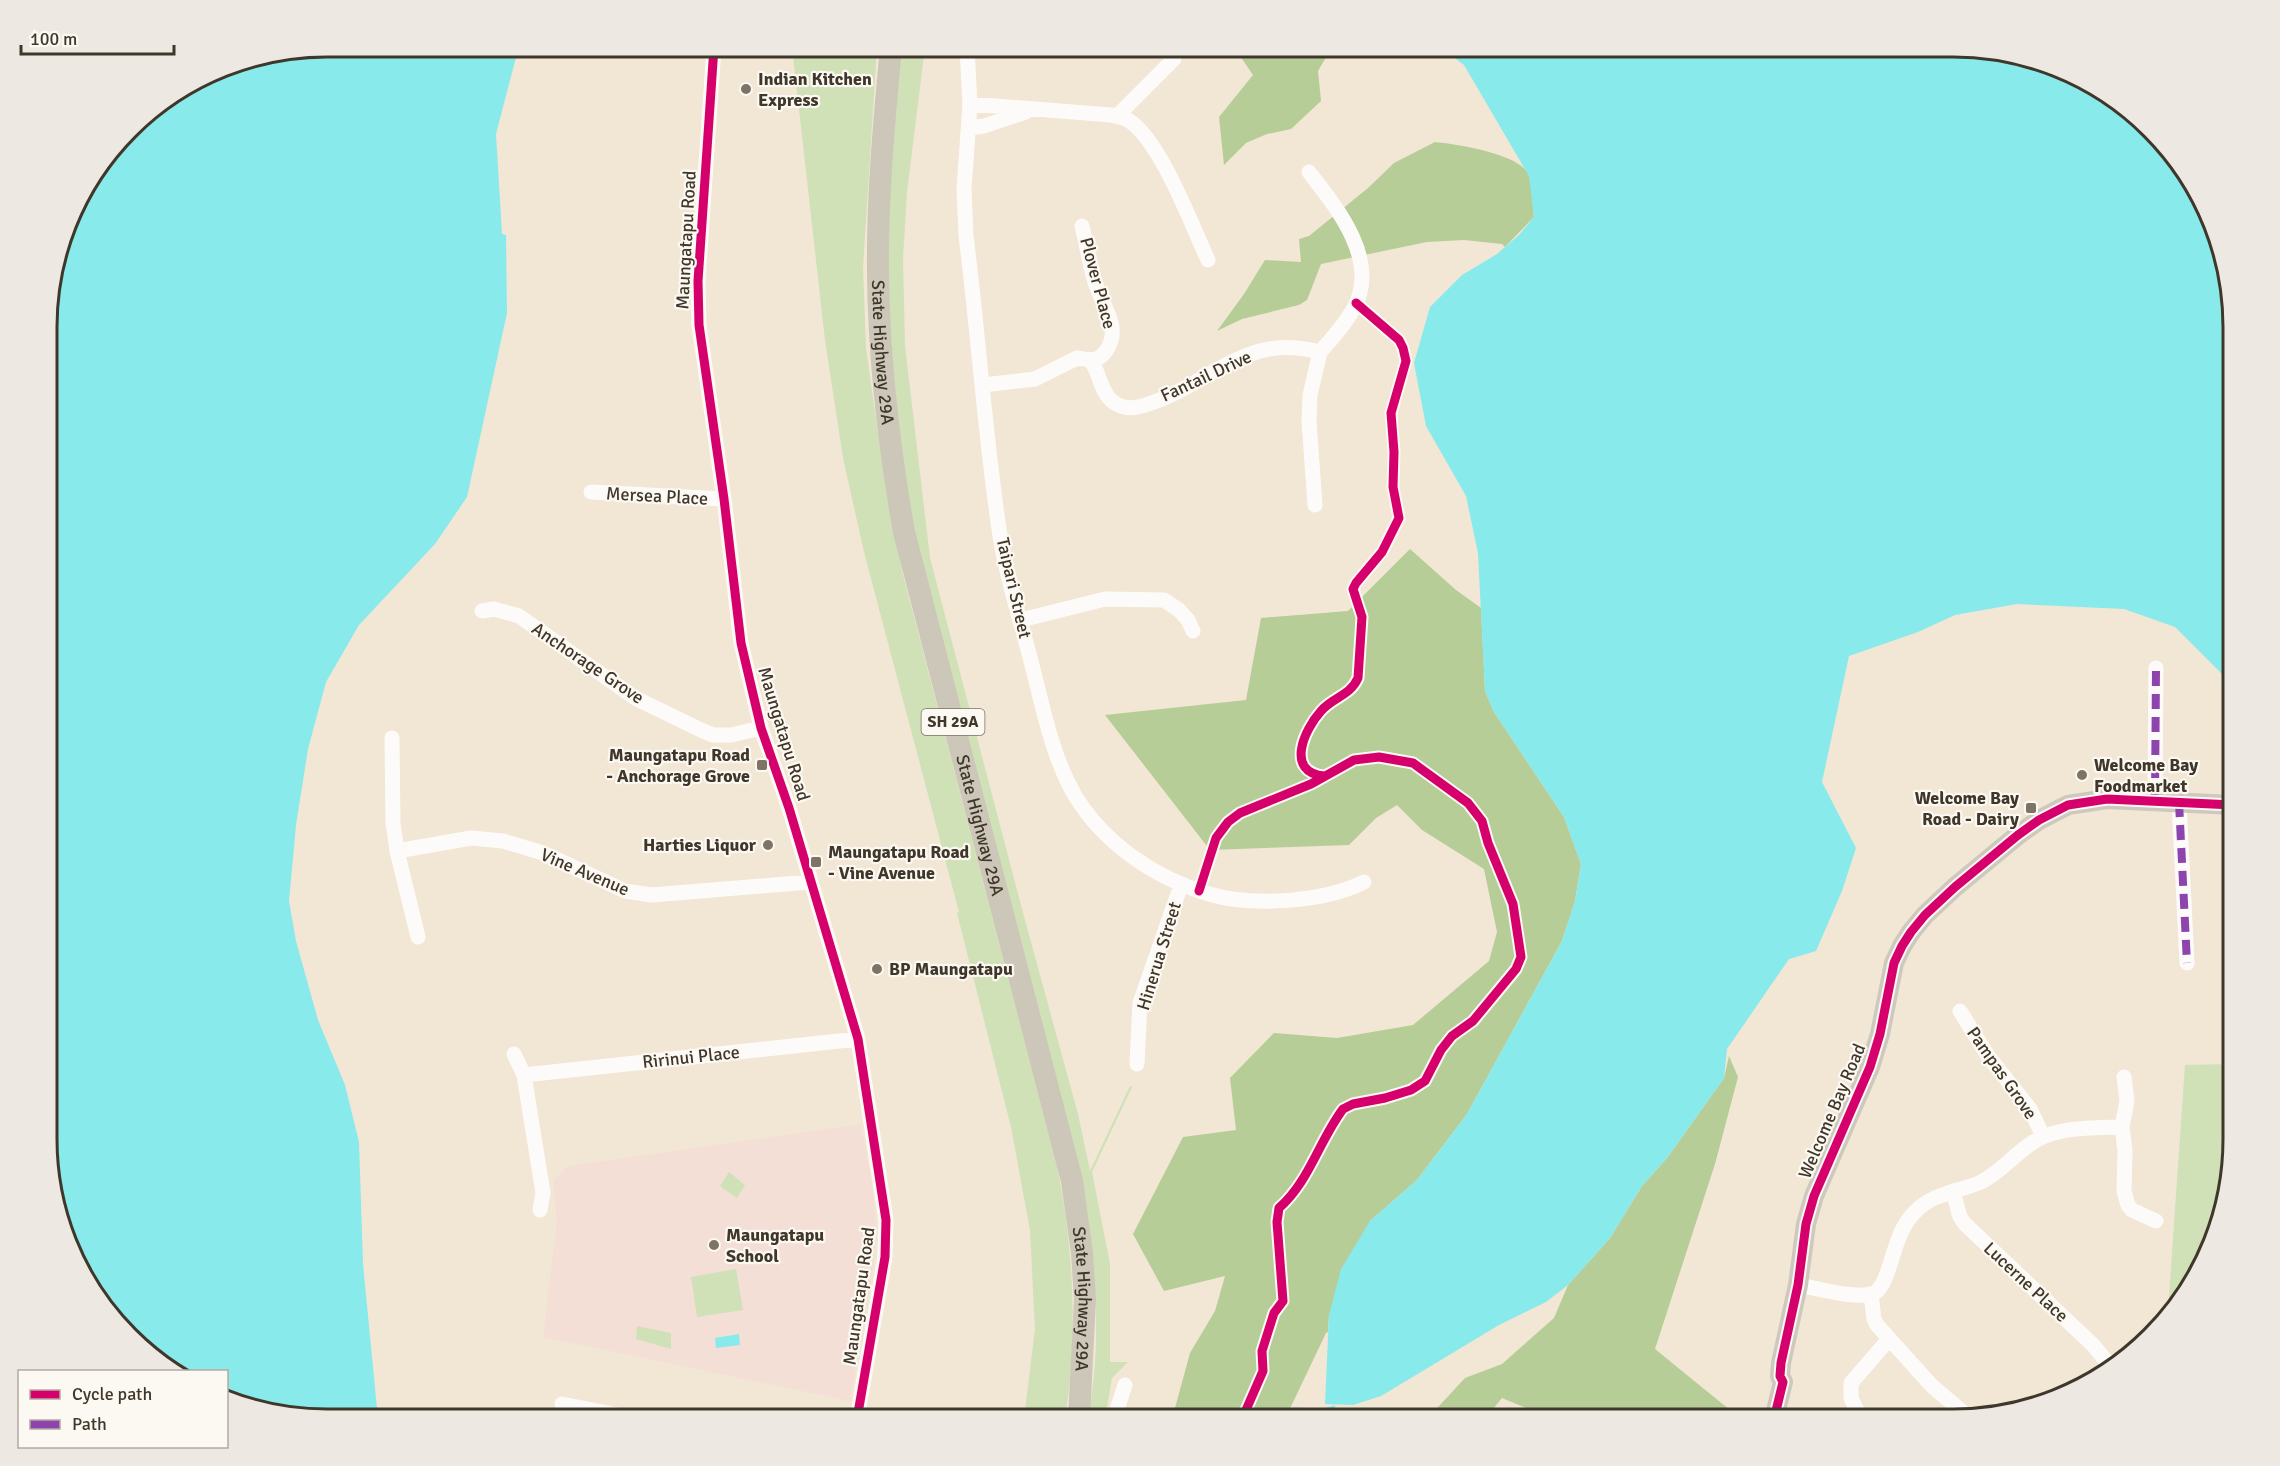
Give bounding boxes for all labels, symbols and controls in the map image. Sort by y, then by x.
scale bar [21,18,174,56]
text: 100 m [30,28,77,50]
place label: Indian Kitchen Express [758,68,872,111]
marker: Indian Kitchen Express [739,82,753,96]
street label: Maungatapu Road [671,170,701,310]
street label: Plover Place [1075,235,1121,331]
street label: State Highway 29A [867,280,899,426]
street label: Fantail Drive [1157,345,1255,407]
street label: Mersea Place [605,482,709,510]
street label: Taipari Street [992,535,1036,641]
street label: Anchorage Grove [528,617,648,709]
street label: Maungatapu Road [753,664,815,804]
road number: SH 29A [922,709,984,735]
place label: Maungatapu Road - Anchorage Grove [606,744,750,787]
street label: State Highway 29A [951,752,1009,898]
place label: Welcome Bay Foodmarket [2094,754,2198,797]
marker: Maungatapu Road - Anchorage Grove [755,758,769,772]
marker: Welcome Bay Foodmarket [2075,768,2089,782]
place label: Welcome Bay Road - Dairy [1915,787,2019,830]
marker: Welcome Bay Road - Dairy [2024,801,2038,815]
place label: Harties Liquor [643,834,757,856]
marker: Harties Liquor [761,838,775,852]
place label: Maungatapu Road - Vine Avenue [828,841,970,884]
street label: Vine Avenue [537,843,633,901]
marker: Maungatapu Road - Vine Avenue [809,855,823,869]
street label: Hinerua Street [1132,899,1186,1013]
place label: BP Maungatapu [889,958,1013,980]
marker: BP Maungatapu [870,962,884,976]
street label: Pampas Grove [1962,1023,2042,1123]
street label: Welcome Bay Road [1794,1040,1870,1182]
street label: Ririnui Place [641,1041,741,1073]
place label: Maungatapu School [726,1224,824,1267]
street label: State Highway 29A [1067,1225,1096,1372]
street label: Maungatapu Road [838,1226,880,1366]
street label: Lucerne Place [1979,1237,2073,1327]
marker: Maungatapu School [707,1238,721,1252]
legend [18,1370,228,1448]
text: Cycle path [72,1383,152,1405]
text: Path [72,1413,107,1435]

